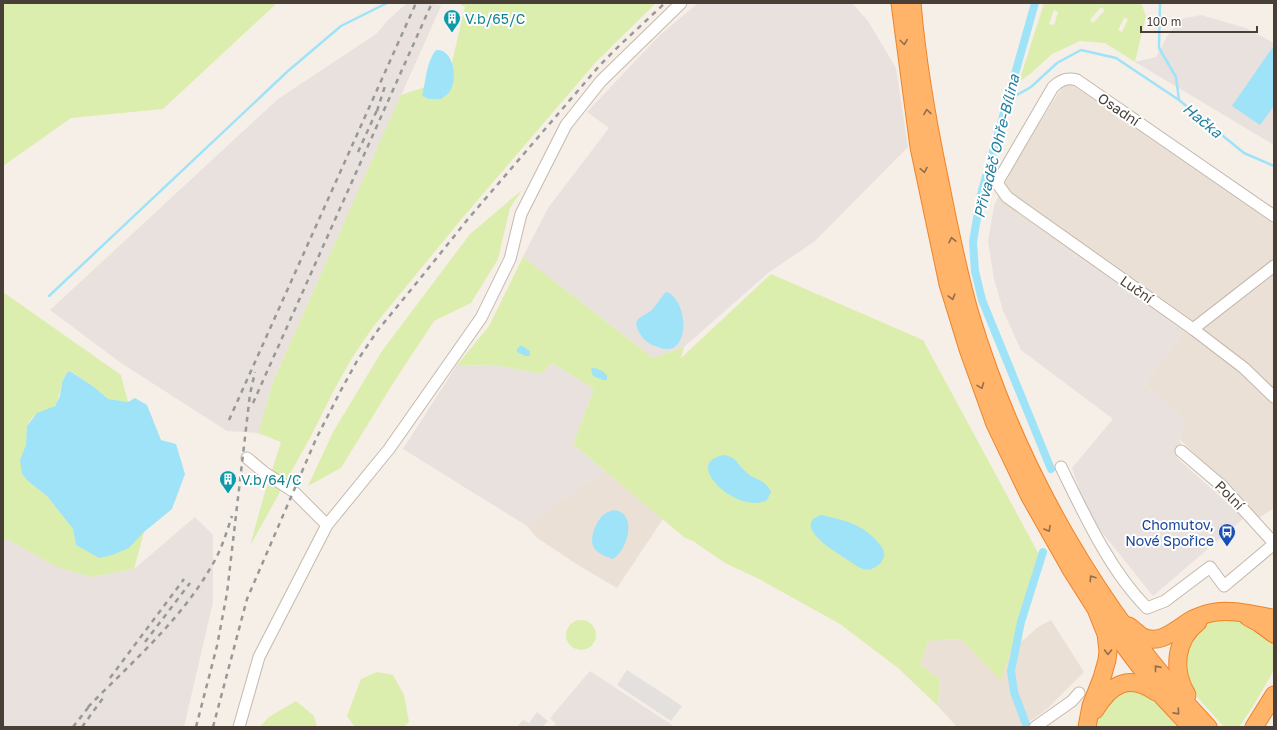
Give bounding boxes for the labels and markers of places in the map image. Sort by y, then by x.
building icon: V.b/65/C [442,8,462,33]
place label: V.b/65/C [465,10,525,27]
building icon: V.b/64/C [218,469,238,494]
place label: V.b/64/C [241,471,302,488]
place label: Chomutov, Nové Spořice [1125,516,1214,549]
bus stop icon: Chomutov, Nové Spořice [1217,522,1237,547]

